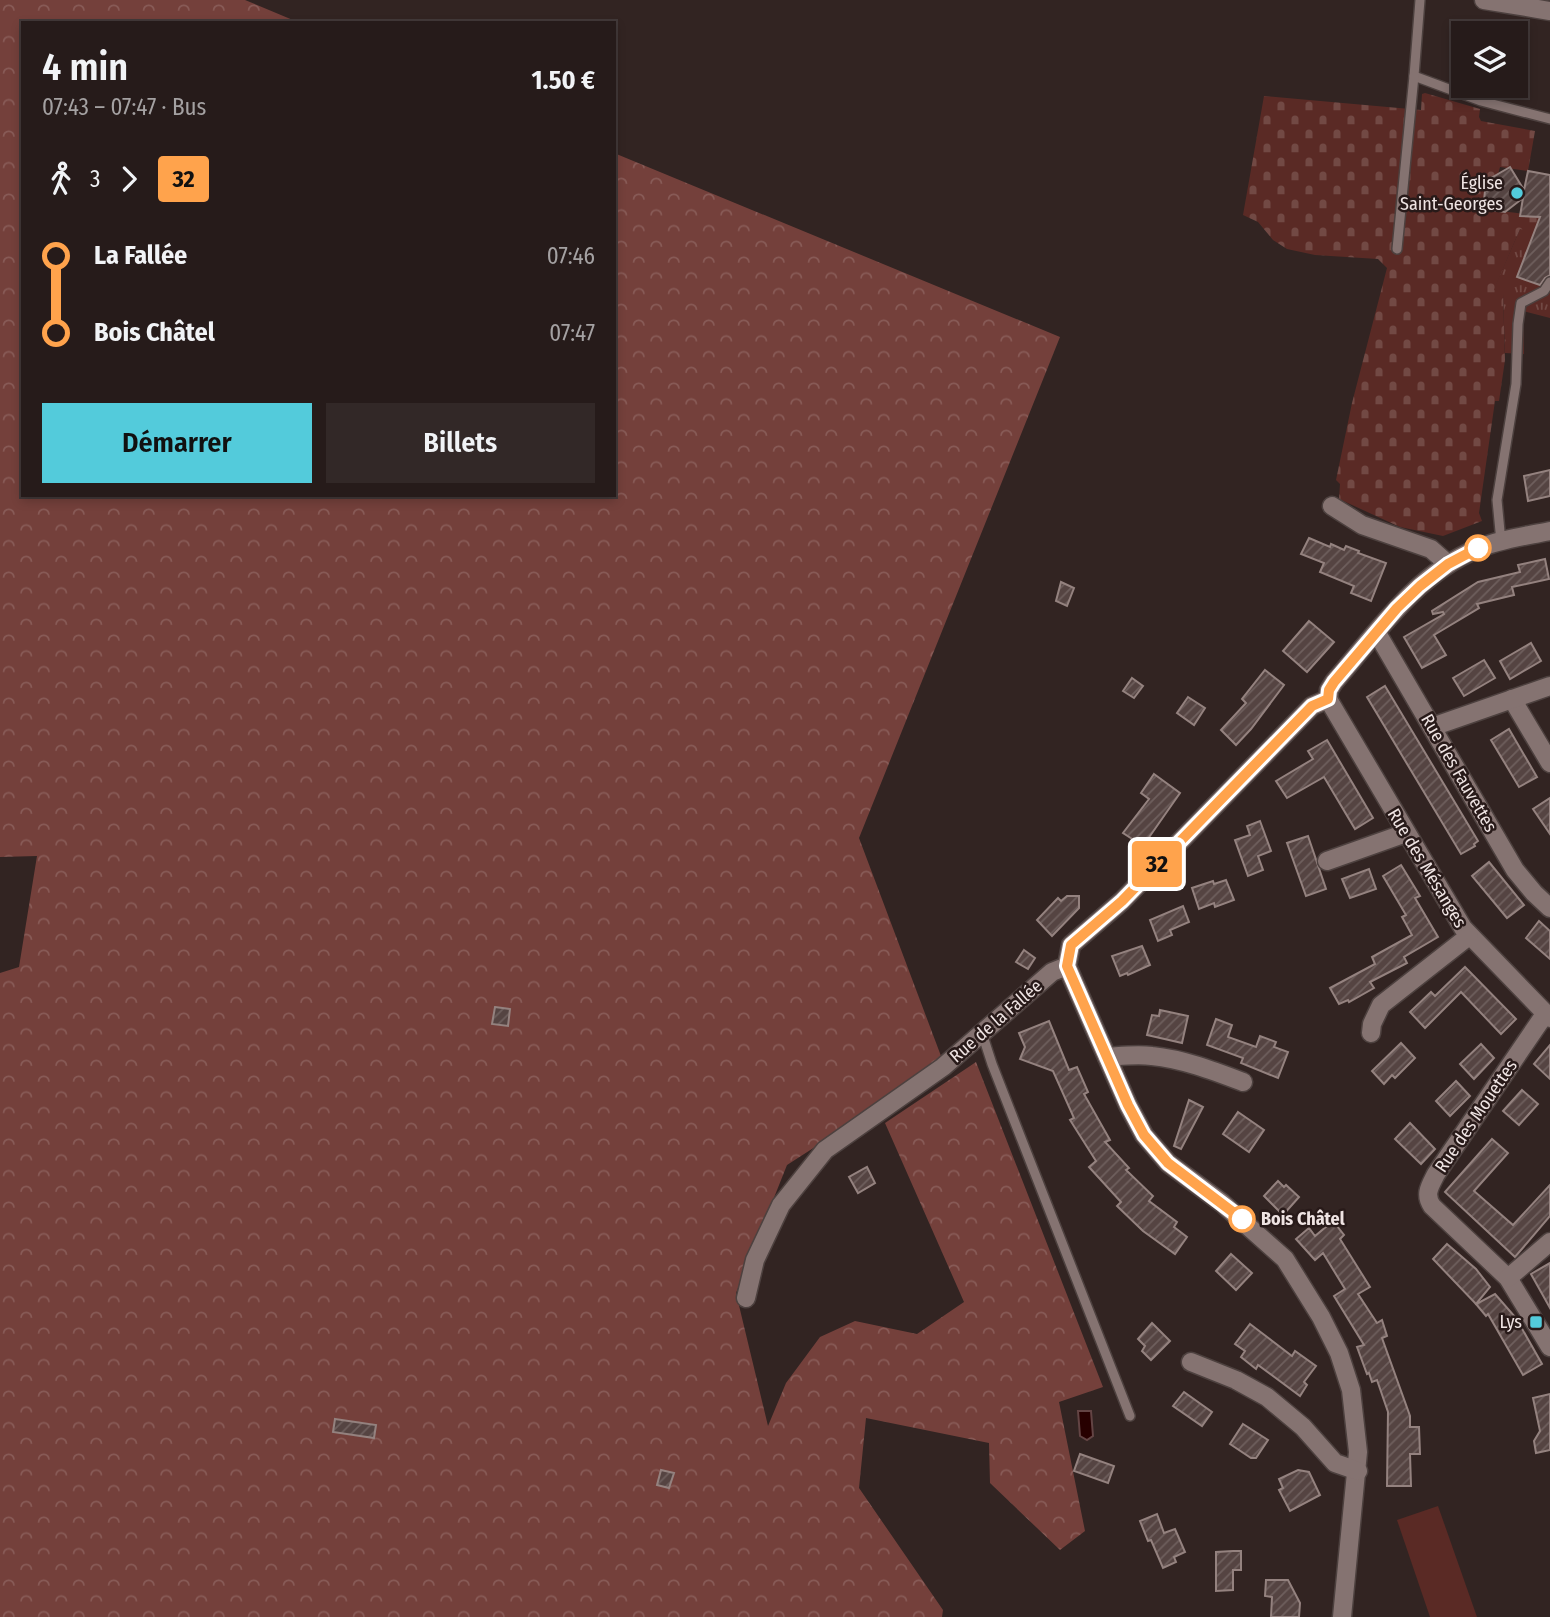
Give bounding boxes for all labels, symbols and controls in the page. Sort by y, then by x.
map controls [1451,21,1528,98]
button: layers [1451,21,1528,98]
text: 4 min [42,44,128,90]
text: 1.50 € [531,65,595,96]
text: 07:43 – 07:47 · Bus [42,93,206,121]
icon: walk [42,160,80,198]
icon: forward [110,160,148,198]
text: 3 [90,165,100,193]
text: 32 [172,165,195,193]
place label: Église Saint-Georges [1400,171,1503,215]
marker: Église Saint-Georges [1509,185,1525,201]
text: La Fallée [94,240,187,271]
text: 07:46 [547,242,595,270]
text: Bois Châtel [94,317,215,348]
text: 07:47 [549,319,595,347]
button: Démarrer [42,403,312,483]
button: Billets [326,403,595,483]
unlabelled marker [1465,535,1491,561]
street label: Rue des Fauvettes [1416,710,1502,836]
street label: Rue des Mésanges [1383,804,1471,932]
line badge: 32 [1126,841,1188,887]
text: 32 [1146,850,1168,878]
street label: Rue de la Fallée [945,975,1047,1067]
street label: Rue des Mouettes [1430,1055,1522,1177]
marker: Bois Châtel [1229,1206,1255,1232]
place label: Bois Châtel [1261,1208,1345,1230]
place label: Lys [1500,1311,1522,1333]
marker: Lys [1528,1314,1544,1330]

